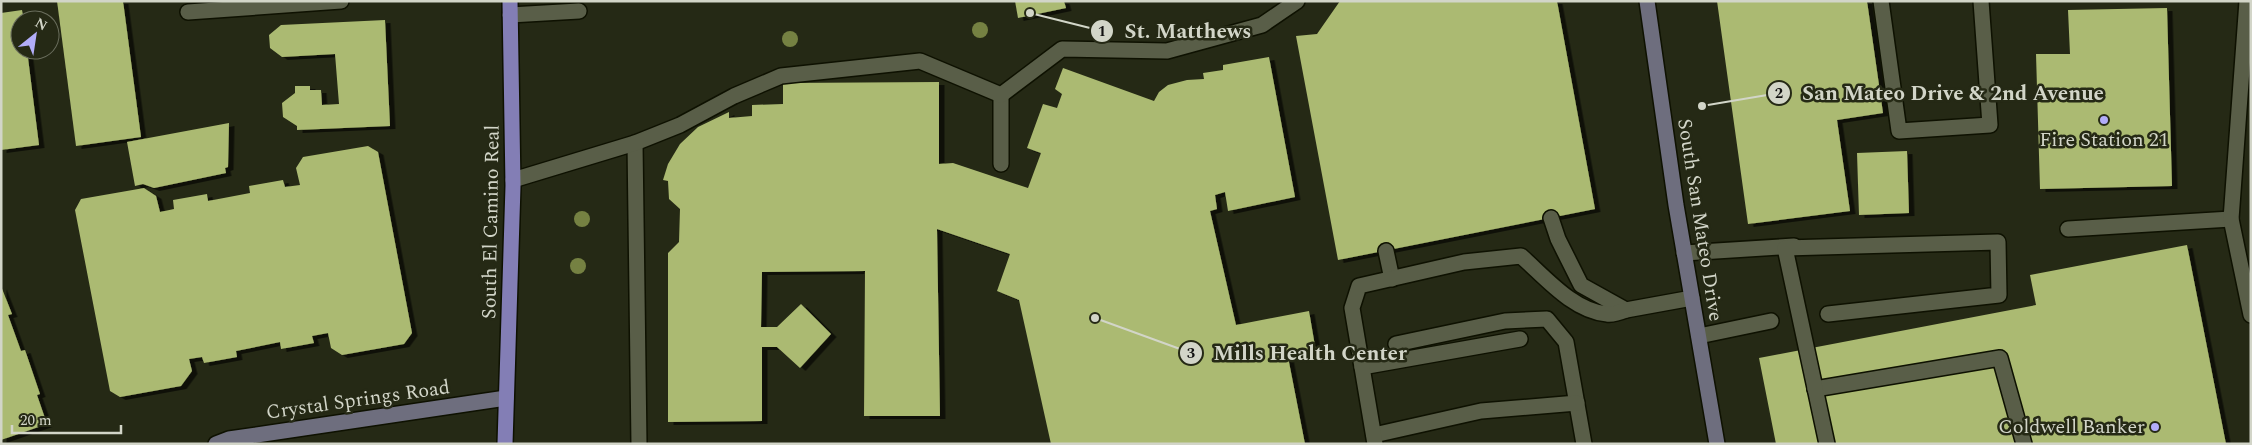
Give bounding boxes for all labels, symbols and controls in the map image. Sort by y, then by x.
north arrow [10,10,60,60]
text: N [31,12,51,36]
callout: St. Matthews [1089,13,1261,49]
text: St. Matthews [1125,16,1251,48]
text: 1 [1098,20,1106,43]
callout: San Mateo Drive & 2nd Avenue [1767,75,2114,111]
text: San Mateo Drive & 2nd Avenue [1802,78,2104,110]
text: 2 [1775,82,1783,105]
marker: Fire Station 21 [2098,114,2110,126]
street label: South San Mateo Drive [1669,117,1731,323]
street label: South El Camino Real [474,125,508,319]
place label: Fire Station 21 [2039,125,2169,155]
callout: Mills Health Center [1179,335,1417,371]
text: Mills Health Center [1213,338,1407,370]
text: 3 [1187,342,1195,365]
street label: Crystal Springs Road [264,372,452,428]
scale bar [12,402,121,434]
text: 20 m [20,409,52,432]
place label: Coldwell Banker [1998,412,2145,442]
marker: Coldwell Banker [2149,421,2161,433]

